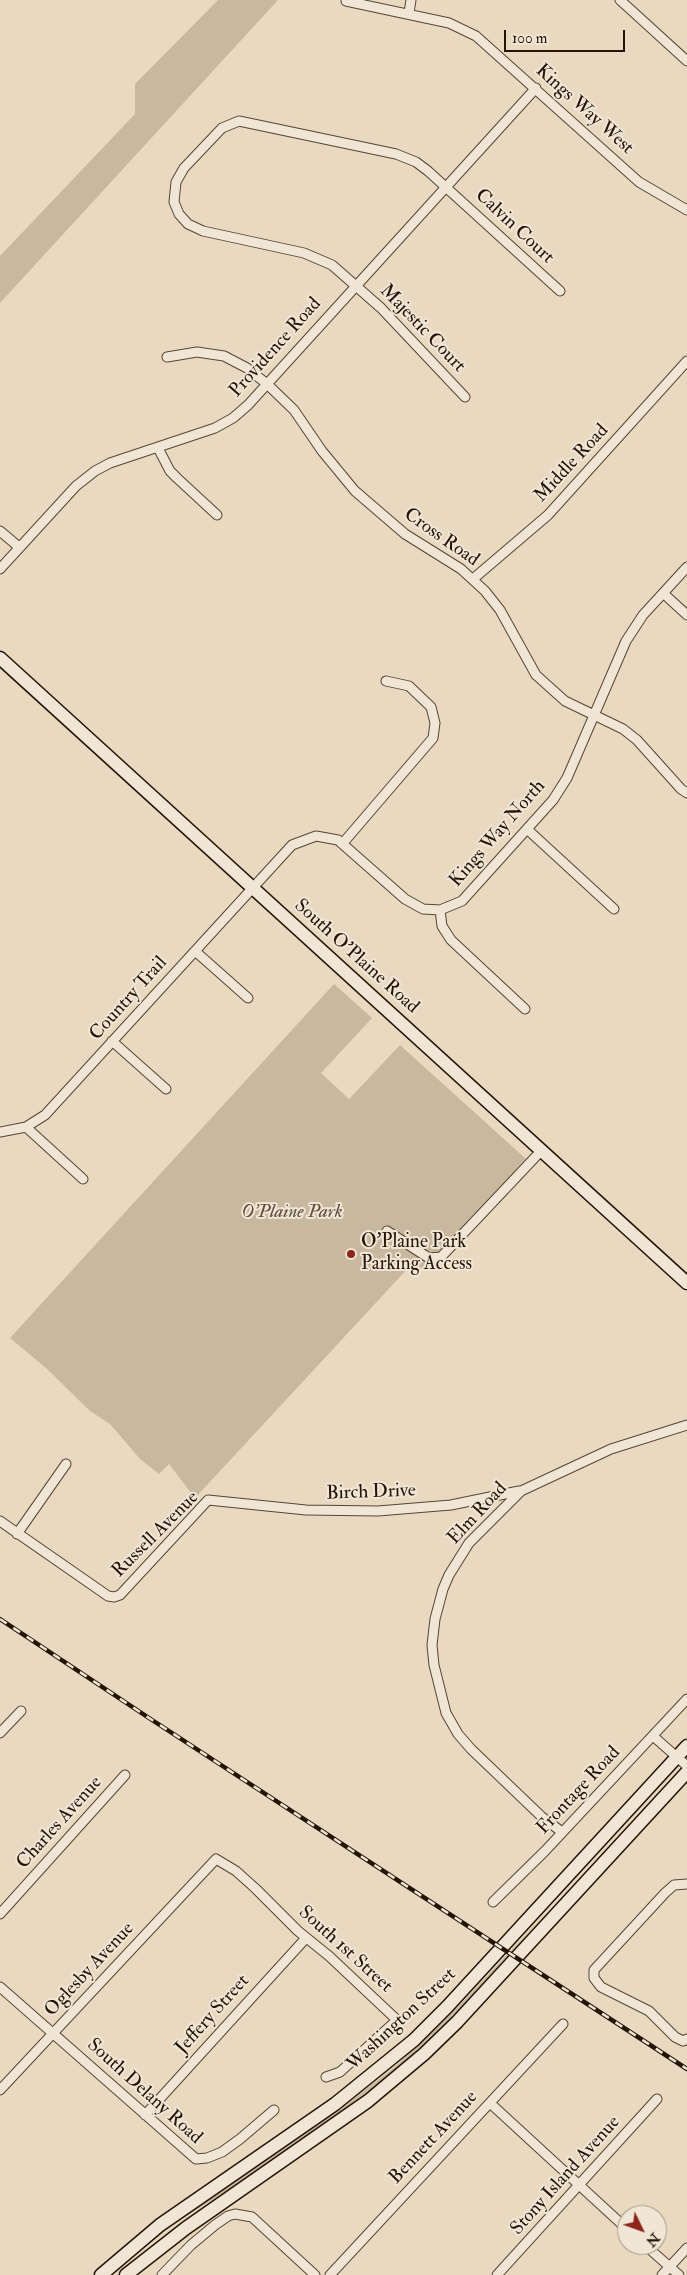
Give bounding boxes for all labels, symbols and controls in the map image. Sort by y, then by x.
scale bar [507,20,628,52]
text: 100 m [512,29,547,48]
street label: Kings Way West [530,60,638,160]
street label: Calvin Court [470,185,558,269]
street label: Majestic Court [374,280,470,378]
street label: Providence Road [225,293,327,403]
street label: Middle Road [530,420,614,508]
street label: Cross Road [399,504,483,572]
street label: Kings Way North [445,776,551,892]
street label: South O'Plaine Road [289,895,423,1019]
street label: Country Trail [85,952,173,1046]
park label: O'Plaine Park [241,1202,343,1224]
place label: O'Plaine Park Parking Access [361,1232,472,1276]
marker: O'Plaine Park Parking Access [345,1248,357,1260]
street label: Elm Road [443,1478,513,1550]
street label: Birch Drive [326,1480,416,1506]
street label: Russell Avenue [108,1487,204,1583]
street label: Frontage Road [532,1742,626,1840]
street label: Charles Avenue [12,1772,108,1874]
street label: South 1st Street [293,1902,397,1998]
street label: Oglesby Avenue [41,1918,139,2022]
street label: Washington Street [343,1964,461,2076]
street label: Jeffery Street [171,1970,255,2060]
street label: South Delany Road [82,2034,206,2150]
street label: Bennett Avenue [385,2087,483,2189]
street label: Stony Island Avenue [506,2112,626,2240]
north arrow [617,2205,667,2255]
text: N [642,2229,663,2250]

